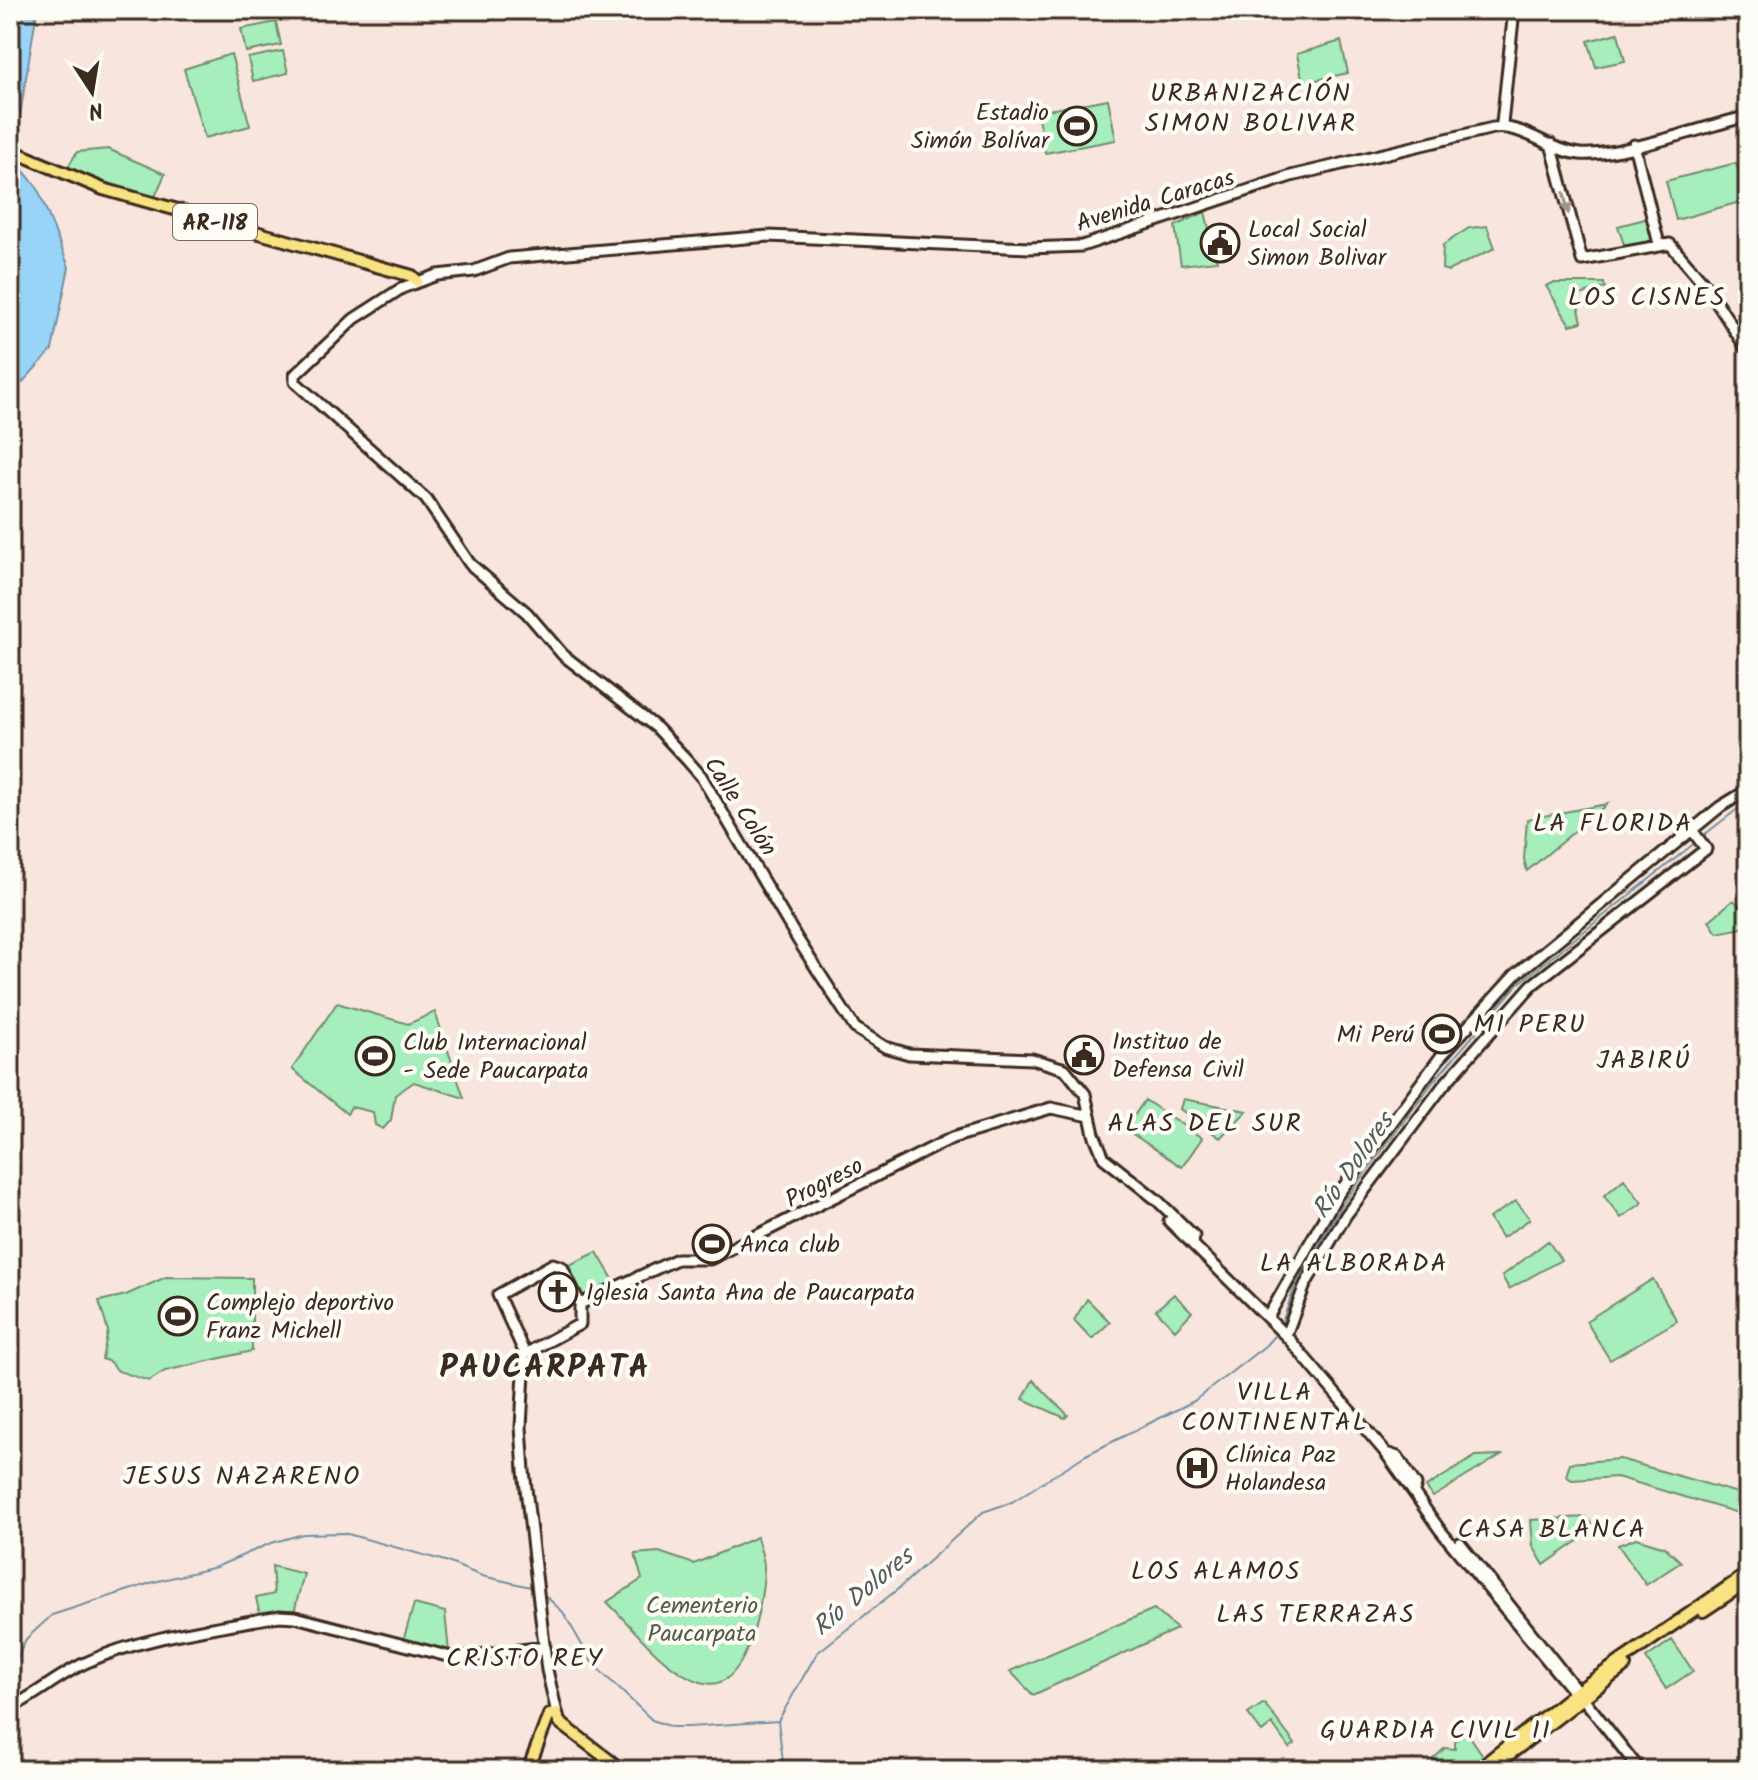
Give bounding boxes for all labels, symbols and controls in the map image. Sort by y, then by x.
north arrow [52,52,132,132]
district label: URBANIZACIÓN SIMON BOLIVAR [1145,73,1357,145]
text: N [85,91,106,128]
place label: Estadio Simón Bolívar [911,94,1051,161]
sports icon: Estadio Simón Bolívar [1056,105,1098,147]
street label: Avenida Caracas [1071,159,1239,244]
one-way arrow [1561,191,1573,216]
road number: AR-118 [173,204,257,240]
place label: Local Social Simon Bolivar [1248,211,1388,278]
public building icon: Local Social Simon Bolivar [1199,222,1241,264]
district label: LOS CISNES [1568,277,1726,319]
street label: Calle Colón [693,749,787,865]
district label: LA FLORIDA [1533,803,1693,845]
district label: MI PERU [1473,1004,1587,1046]
sports icon: Mi Perú [1421,1013,1463,1055]
place label: Mi Perú [1336,1016,1415,1055]
place label: Instituo de Defensa Civil [1112,1023,1244,1090]
place label: Club Internacional - Sede Paucarpata [403,1024,589,1091]
public building icon: Instituo de Defensa Civil [1063,1034,1105,1076]
sports icon: Club Internacional - Sede Paucarpata [354,1035,396,1077]
district label: JABIRÚ [1596,1040,1692,1082]
water label: Río Dolores [1302,1102,1407,1228]
district label: ALAS DEL SUR [1107,1103,1303,1145]
street label: Progreso [779,1147,871,1220]
sports icon: Anca club [691,1223,733,1265]
place label: Anca club [740,1226,840,1265]
district label: LA ALBORADA [1260,1243,1448,1285]
church icon: Iglesia Santa Ana de Paucarpata [537,1271,579,1313]
place label: Iglesia Santa Ana de Paucarpata [586,1274,915,1313]
place label: Complejo deportivo Franz Michell [206,1284,394,1351]
sports icon: Complejo deportivo Franz Michell [157,1295,199,1337]
district label: PAUCARPATA [439,1343,651,1394]
district label: VILLA CONTINENTAL [1181,1372,1369,1444]
place label: Clínica Paz Holandesa [1225,1436,1336,1503]
hospital icon: Clínica Paz Holandesa [1176,1447,1218,1489]
district label: JESUS NAZARENO [123,1456,361,1498]
district label: CASA BLANCA [1458,1509,1646,1551]
water label: Río Dolores [803,1535,926,1648]
district label: LOS ALAMOS [1131,1551,1301,1593]
park label: Cementerio Paucarpata [646,1587,758,1654]
district label: LAS TERRAZAS [1216,1594,1416,1636]
district label: CRISTO REY [446,1638,604,1680]
district label: GUARDIA CIVIL II [1320,1710,1552,1752]

